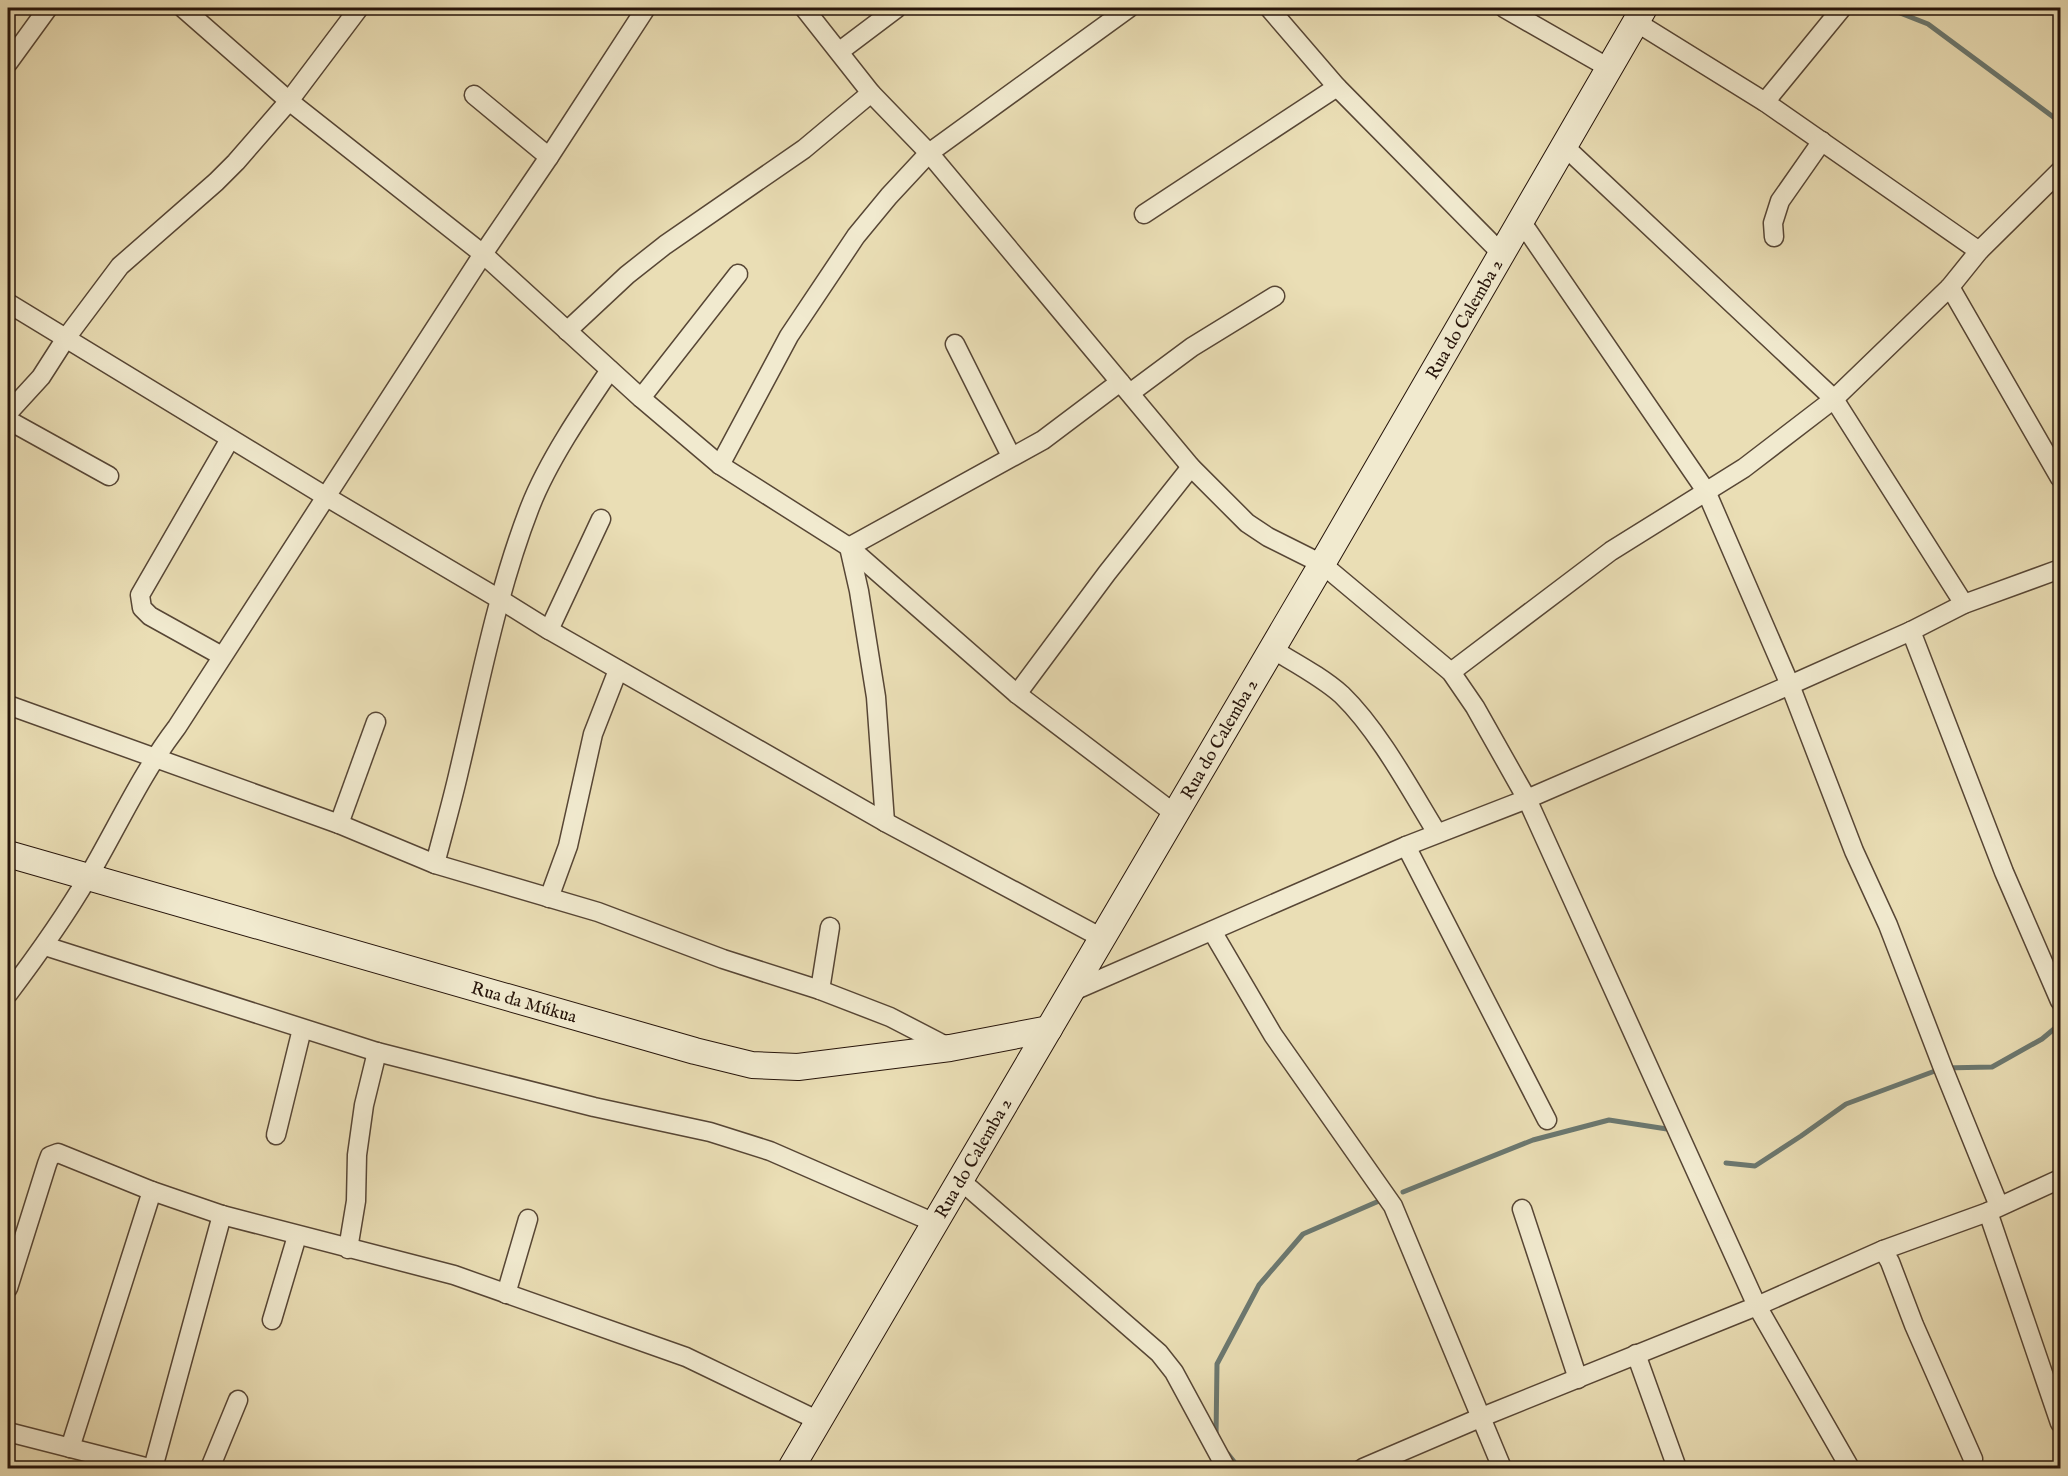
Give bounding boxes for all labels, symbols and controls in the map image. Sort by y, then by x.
street label: Rua do Calemba 2 [1422,255,1509,384]
street label: Rua do Calemba 2 [1177,675,1264,804]
street label: Rua da Múkua [468,977,579,1030]
street label: Rua do Calemba 2 [931,1094,1018,1223]

